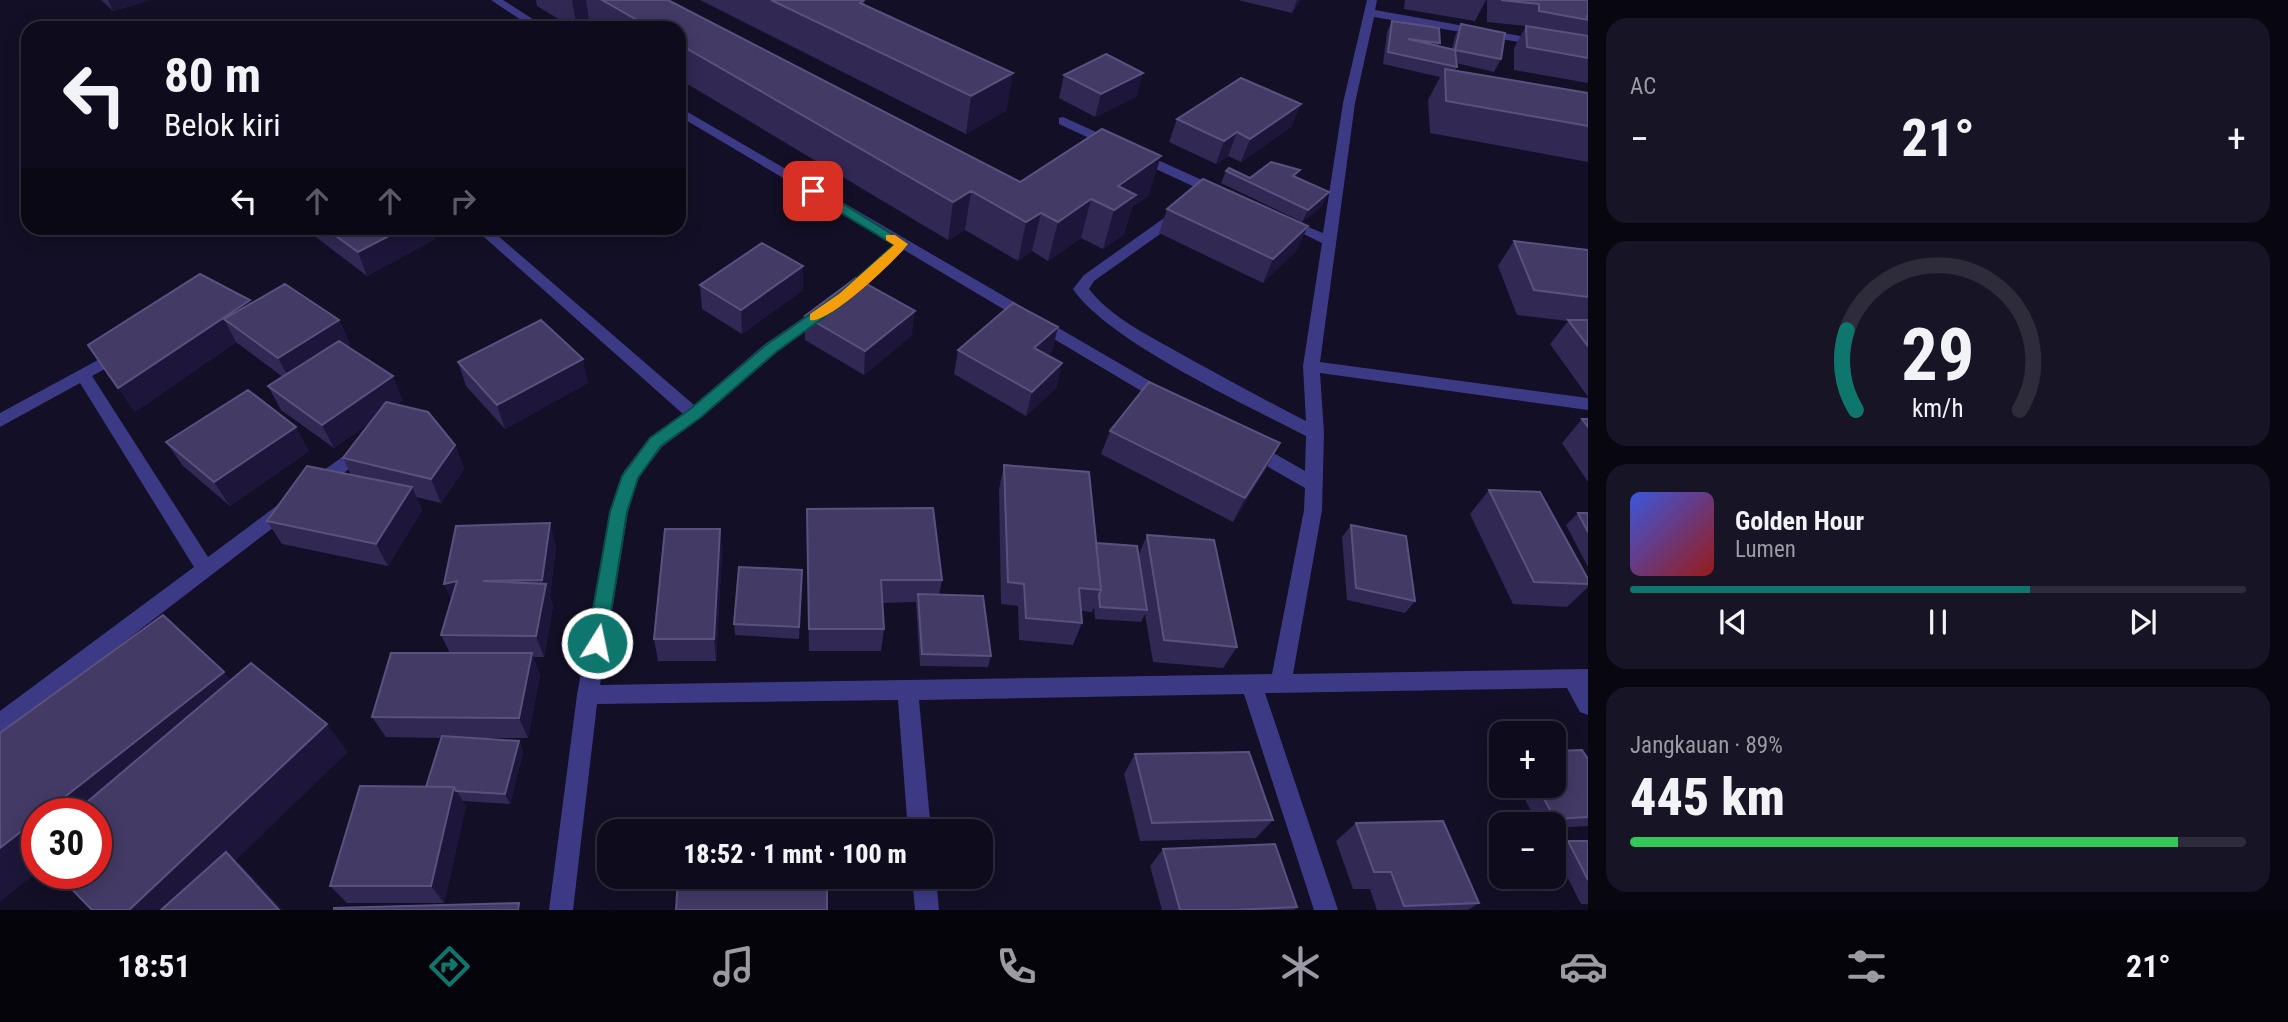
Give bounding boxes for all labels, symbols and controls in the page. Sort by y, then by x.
text: 80 m [164,47,261,104]
icon: left [49,49,140,140]
text: AC [1630,73,1656,100]
text: Belok kiri [164,106,281,144]
text: 21° [1901,108,1975,169]
text: − [1630,117,1649,161]
text: + [2227,117,2246,161]
pin [783,161,843,221]
icon: arrive [794,172,832,210]
icon: left [225,182,263,220]
icon: ahead [298,182,336,220]
icon: ahead [371,182,409,220]
icon: right [444,182,482,220]
text: 29 [1901,312,1975,398]
text: km/h [1912,393,1964,422]
text: Golden Hour [1735,506,1864,536]
text: Lumen [1735,536,1796,563]
icon: previous [1714,603,1752,641]
icon: pause [1919,603,1957,641]
icon: next [2124,603,2162,641]
position arrow [560,606,634,680]
map controls [1489,721,1566,889]
button: + [1489,721,1566,798]
text: Jangkauan · 89% [1630,732,1783,759]
text: 445 km [1630,767,1785,828]
speed limit sign: 30 [21,798,112,889]
button: − [1489,812,1566,889]
text: 18:52 · 1 mnt · 100 m [683,839,907,869]
icon: directions [425,942,474,991]
icon: music [709,942,758,991]
icon: phone [992,942,1041,991]
icon: climate [1276,942,1325,991]
icon: car [1559,942,1608,991]
icon: filters [1842,942,1891,991]
text: 18:51 [117,947,191,985]
text: 21° [2126,947,2171,985]

